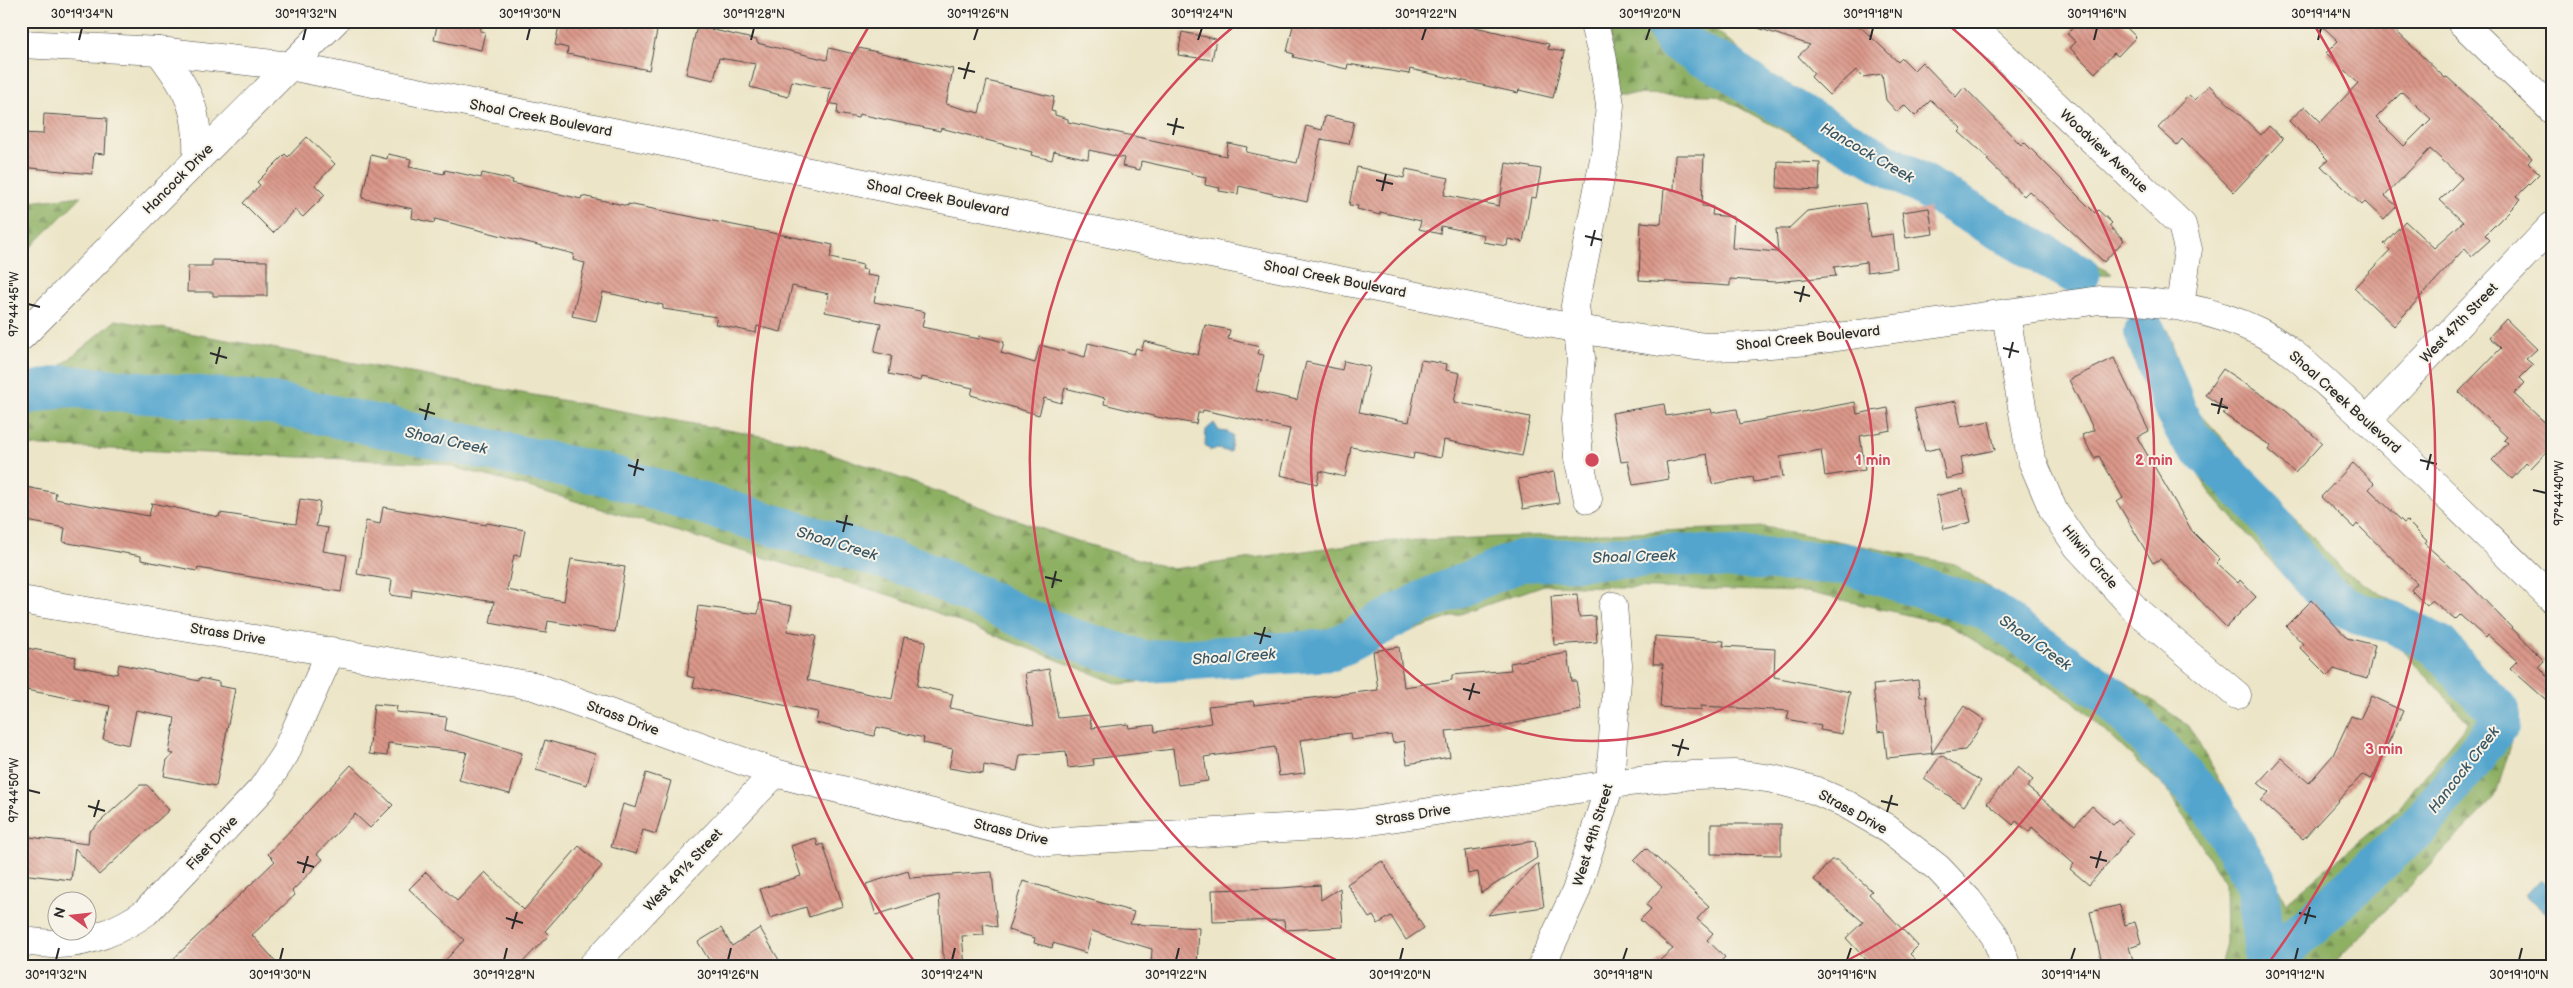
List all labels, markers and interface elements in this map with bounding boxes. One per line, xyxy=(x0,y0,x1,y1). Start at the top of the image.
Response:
text: 30°19'34"N xyxy=(51,7,113,22)
text: 30°19'32"N xyxy=(275,7,337,22)
text: 30°19'30"N xyxy=(499,7,561,22)
text: 30°19'28"N xyxy=(723,7,785,22)
text: 30°19'26"N xyxy=(947,7,1009,22)
text: 30°19'24"N xyxy=(1171,7,1233,22)
text: 30°19'22"N xyxy=(1395,7,1457,22)
text: 30°19'20"N xyxy=(1619,7,1681,22)
text: 30°19'18"N xyxy=(1843,7,1903,22)
text: 30°19'16"N xyxy=(2067,7,2127,22)
text: 30°19'14"N xyxy=(2291,7,2351,22)
street label: Shoal Creek Boulevard xyxy=(468,96,614,140)
street label: Woodview Avenue xyxy=(2056,106,2152,196)
water label: Hancock Creek xyxy=(1817,119,1918,188)
street label: Hancock Drive xyxy=(139,140,217,218)
street label: Shoal Creek Boulevard xyxy=(865,176,1011,220)
street label: Shoal Creek Boulevard xyxy=(1262,257,1408,301)
text: 97°44'45"W xyxy=(7,271,22,337)
street label: West 47th Street xyxy=(2417,279,2502,367)
street label: Shoal Creek Boulevard xyxy=(1735,322,1881,354)
street label: Shoal Creek Boulevard xyxy=(2286,347,2404,457)
water label: Shoal Creek xyxy=(403,423,489,459)
centre of rings xyxy=(1583,451,1601,469)
text: 1 min xyxy=(1855,451,1891,470)
text: 2 min xyxy=(2135,451,2173,470)
text: 97°44'40"W xyxy=(2552,460,2567,526)
street label: Hilwin Circle xyxy=(2058,522,2122,592)
water label: Shoal Creek xyxy=(794,523,880,565)
water label: Shoal Creek xyxy=(1592,546,1677,568)
water label: Shoal Creek xyxy=(1995,611,2075,675)
street label: Strass Drive xyxy=(189,620,267,648)
water label: Shoal Creek xyxy=(1192,645,1277,669)
street label: Strass Drive xyxy=(584,697,662,739)
water label: Hancock Creek xyxy=(2424,722,2504,817)
text: 3 min xyxy=(2365,740,2403,759)
text: 97°44'50"W xyxy=(7,757,22,823)
street label: West 49th Street xyxy=(1569,781,1617,888)
street label: Strass Drive xyxy=(1816,786,1890,838)
street label: Strass Drive xyxy=(1374,801,1452,829)
street label: Fiset Drive xyxy=(183,812,241,874)
street label: Strass Drive xyxy=(972,815,1050,849)
street label: West 49½ Street xyxy=(640,824,726,915)
north arrow xyxy=(48,890,98,940)
text: N xyxy=(50,905,69,920)
text: 30°19'32"N xyxy=(25,968,87,983)
text: 30°19'30"N xyxy=(249,968,311,983)
text: 30°19'28"N xyxy=(473,968,535,983)
text: 30°19'26"N xyxy=(697,968,759,983)
text: 30°19'24"N xyxy=(921,968,983,983)
text: 30°19'22"N xyxy=(1145,968,1207,983)
text: 30°19'20"N xyxy=(1369,968,1431,983)
text: 30°19'18"N xyxy=(1593,968,1653,983)
text: 30°19'16"N xyxy=(1817,968,1877,983)
text: 30°19'14"N xyxy=(2041,968,2101,983)
text: 30°19'12"N xyxy=(2265,968,2325,983)
text: 30°19'10"N xyxy=(2489,968,2549,983)

